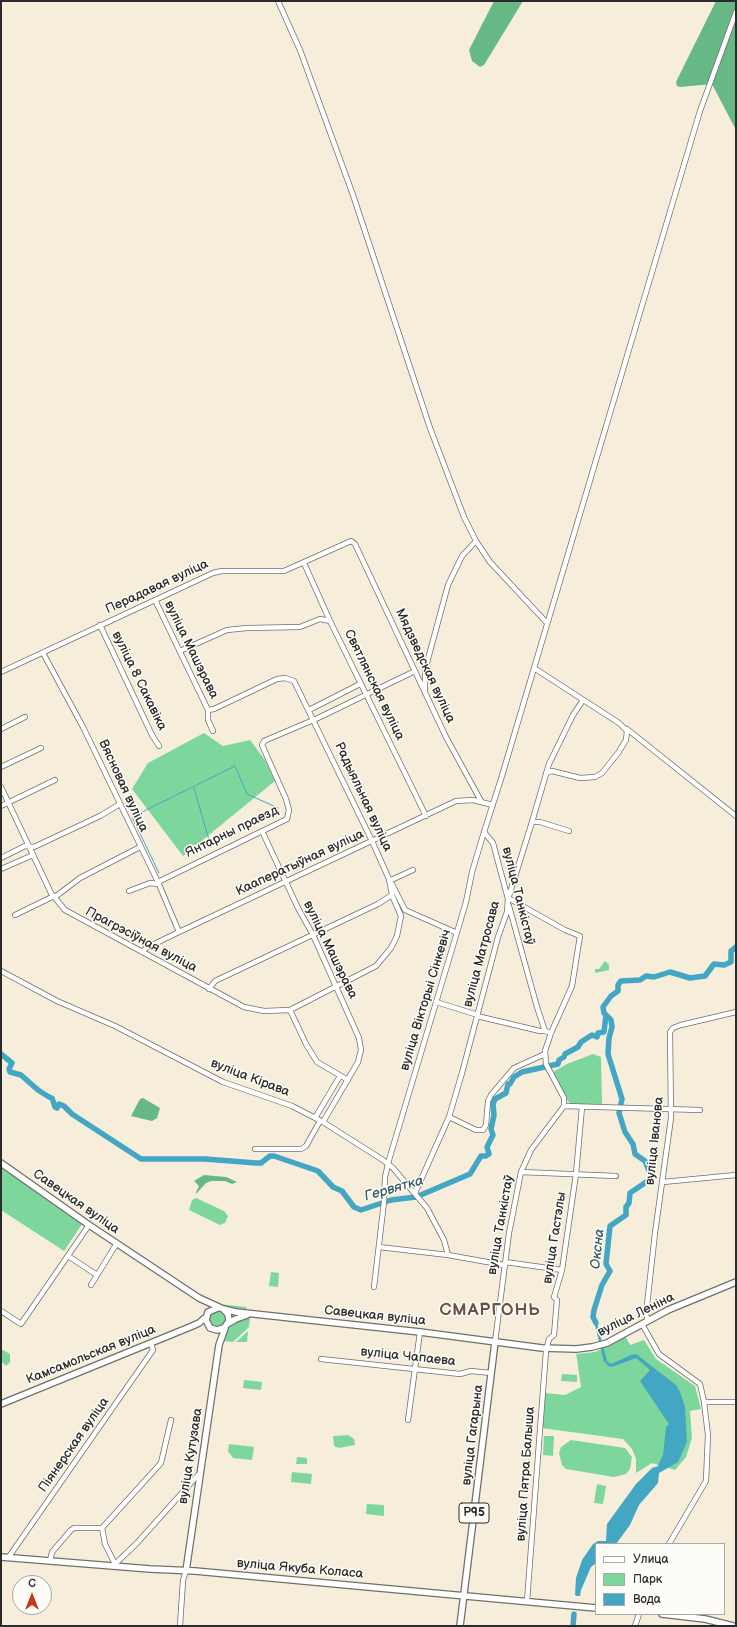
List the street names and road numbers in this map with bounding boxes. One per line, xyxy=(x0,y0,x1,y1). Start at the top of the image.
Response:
street label: Перадавая вуліца xyxy=(103,556,211,618)
street label: вуліца Машэрава xyxy=(161,598,221,702)
street label: Мядзведская вуліца xyxy=(392,606,458,726)
street label: Святлянская вуліца xyxy=(340,627,408,743)
street label: вуліца 8 Сакавіка xyxy=(108,629,170,733)
street label: Вясновая вуліца xyxy=(95,737,151,835)
street label: Радыяльная вуліца xyxy=(331,740,395,854)
street label: Янтарны праезд xyxy=(183,803,281,861)
street label: Кааператыўная вуліца xyxy=(234,826,366,900)
street label: вуліца Танкістаў xyxy=(498,845,538,947)
street label: вуліца Машэрава xyxy=(300,898,360,1002)
street label: вуліца Матросава xyxy=(460,899,504,1009)
street label: Прагрэсіўная вуліца xyxy=(83,904,199,976)
street label: вуліца Вікторыі Сінкевіч xyxy=(397,928,455,1072)
street label: вуліца Кірава xyxy=(208,1056,292,1100)
street label: вуліца Іванова xyxy=(643,1096,667,1186)
street label: Савецкая вуліца xyxy=(30,1166,122,1238)
street label: вуліца Танкістаў xyxy=(485,1174,517,1276)
street label: вуліца Гастэлы xyxy=(540,1191,570,1285)
street label: вуліца Леніна xyxy=(595,1290,677,1340)
street label: Савецкая вуліца xyxy=(323,1303,427,1329)
street label: Камсамольская вуліца xyxy=(24,1322,158,1388)
street label: вуліца Чапаева xyxy=(360,1344,456,1370)
street label: вуліца Гагарына xyxy=(459,1384,487,1486)
street label: Піянерская вуліца xyxy=(35,1395,113,1495)
street label: вуліца Пятра Балыша xyxy=(514,1406,538,1542)
street label: вуліца Кутузава xyxy=(176,1407,206,1505)
road number: Р95 xyxy=(459,1503,489,1523)
street label: вуліца Якуба Коласа xyxy=(236,1556,364,1582)

